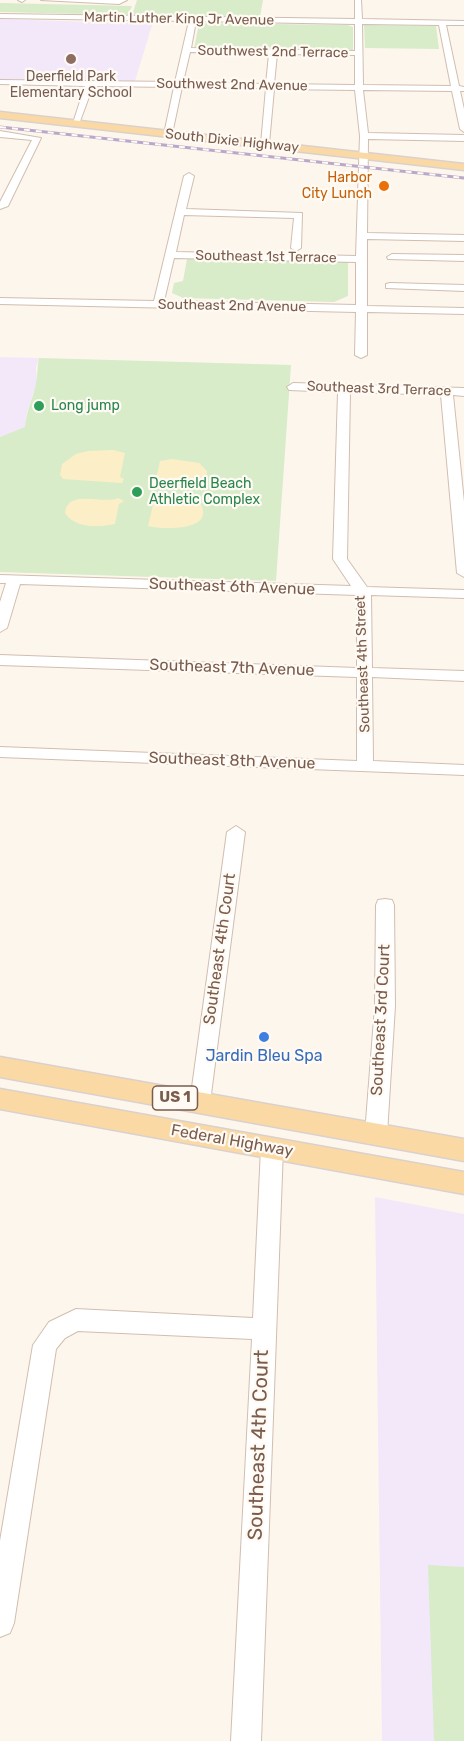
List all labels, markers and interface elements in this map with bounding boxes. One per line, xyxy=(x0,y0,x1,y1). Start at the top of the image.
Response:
street label: Martin Luther King Jr Avenue xyxy=(84,9,274,29)
street label: Southwest 2nd Terrace xyxy=(197,42,349,62)
marker: Deerfield Park Elementary School xyxy=(64,52,78,66)
place label: Deerfield Park Elementary School xyxy=(10,69,132,102)
street label: Southwest 2nd Avenue xyxy=(156,75,308,95)
street label: South Dixie Highway xyxy=(164,126,300,156)
place label: Harbor City Lunch xyxy=(302,170,372,202)
marker: Harbor City Lunch xyxy=(377,179,391,193)
street label: Southeast 1st Terrace xyxy=(195,247,337,267)
street label: Southeast 2nd Avenue xyxy=(158,296,306,316)
street label: Southeast 3rd Terrace xyxy=(306,378,452,400)
place label: Long jump xyxy=(51,398,120,414)
marker: Long jump xyxy=(32,399,46,413)
place label: Deerfield Beach Athletic Complex xyxy=(149,476,260,508)
marker: Deerfield Beach Athletic Complex xyxy=(130,485,144,499)
street label: Southeast 6th Avenue xyxy=(148,575,316,599)
street label: Southeast 4th Street xyxy=(352,595,374,733)
street label: Southeast 7th Avenue xyxy=(149,656,315,680)
street label: Southeast 8th Avenue xyxy=(148,748,316,774)
street label: Southeast 4th Court xyxy=(200,872,240,1026)
street label: Southeast 3rd Court xyxy=(367,944,395,1096)
marker: Jardin Bleu Spa xyxy=(257,1030,271,1044)
place label: Jardin Bleu Spa xyxy=(205,1046,323,1066)
road number: US 1 xyxy=(152,1086,198,1110)
street label: Federal Highway xyxy=(169,1121,295,1161)
street label: Southeast 4th Court xyxy=(244,1349,274,1541)

